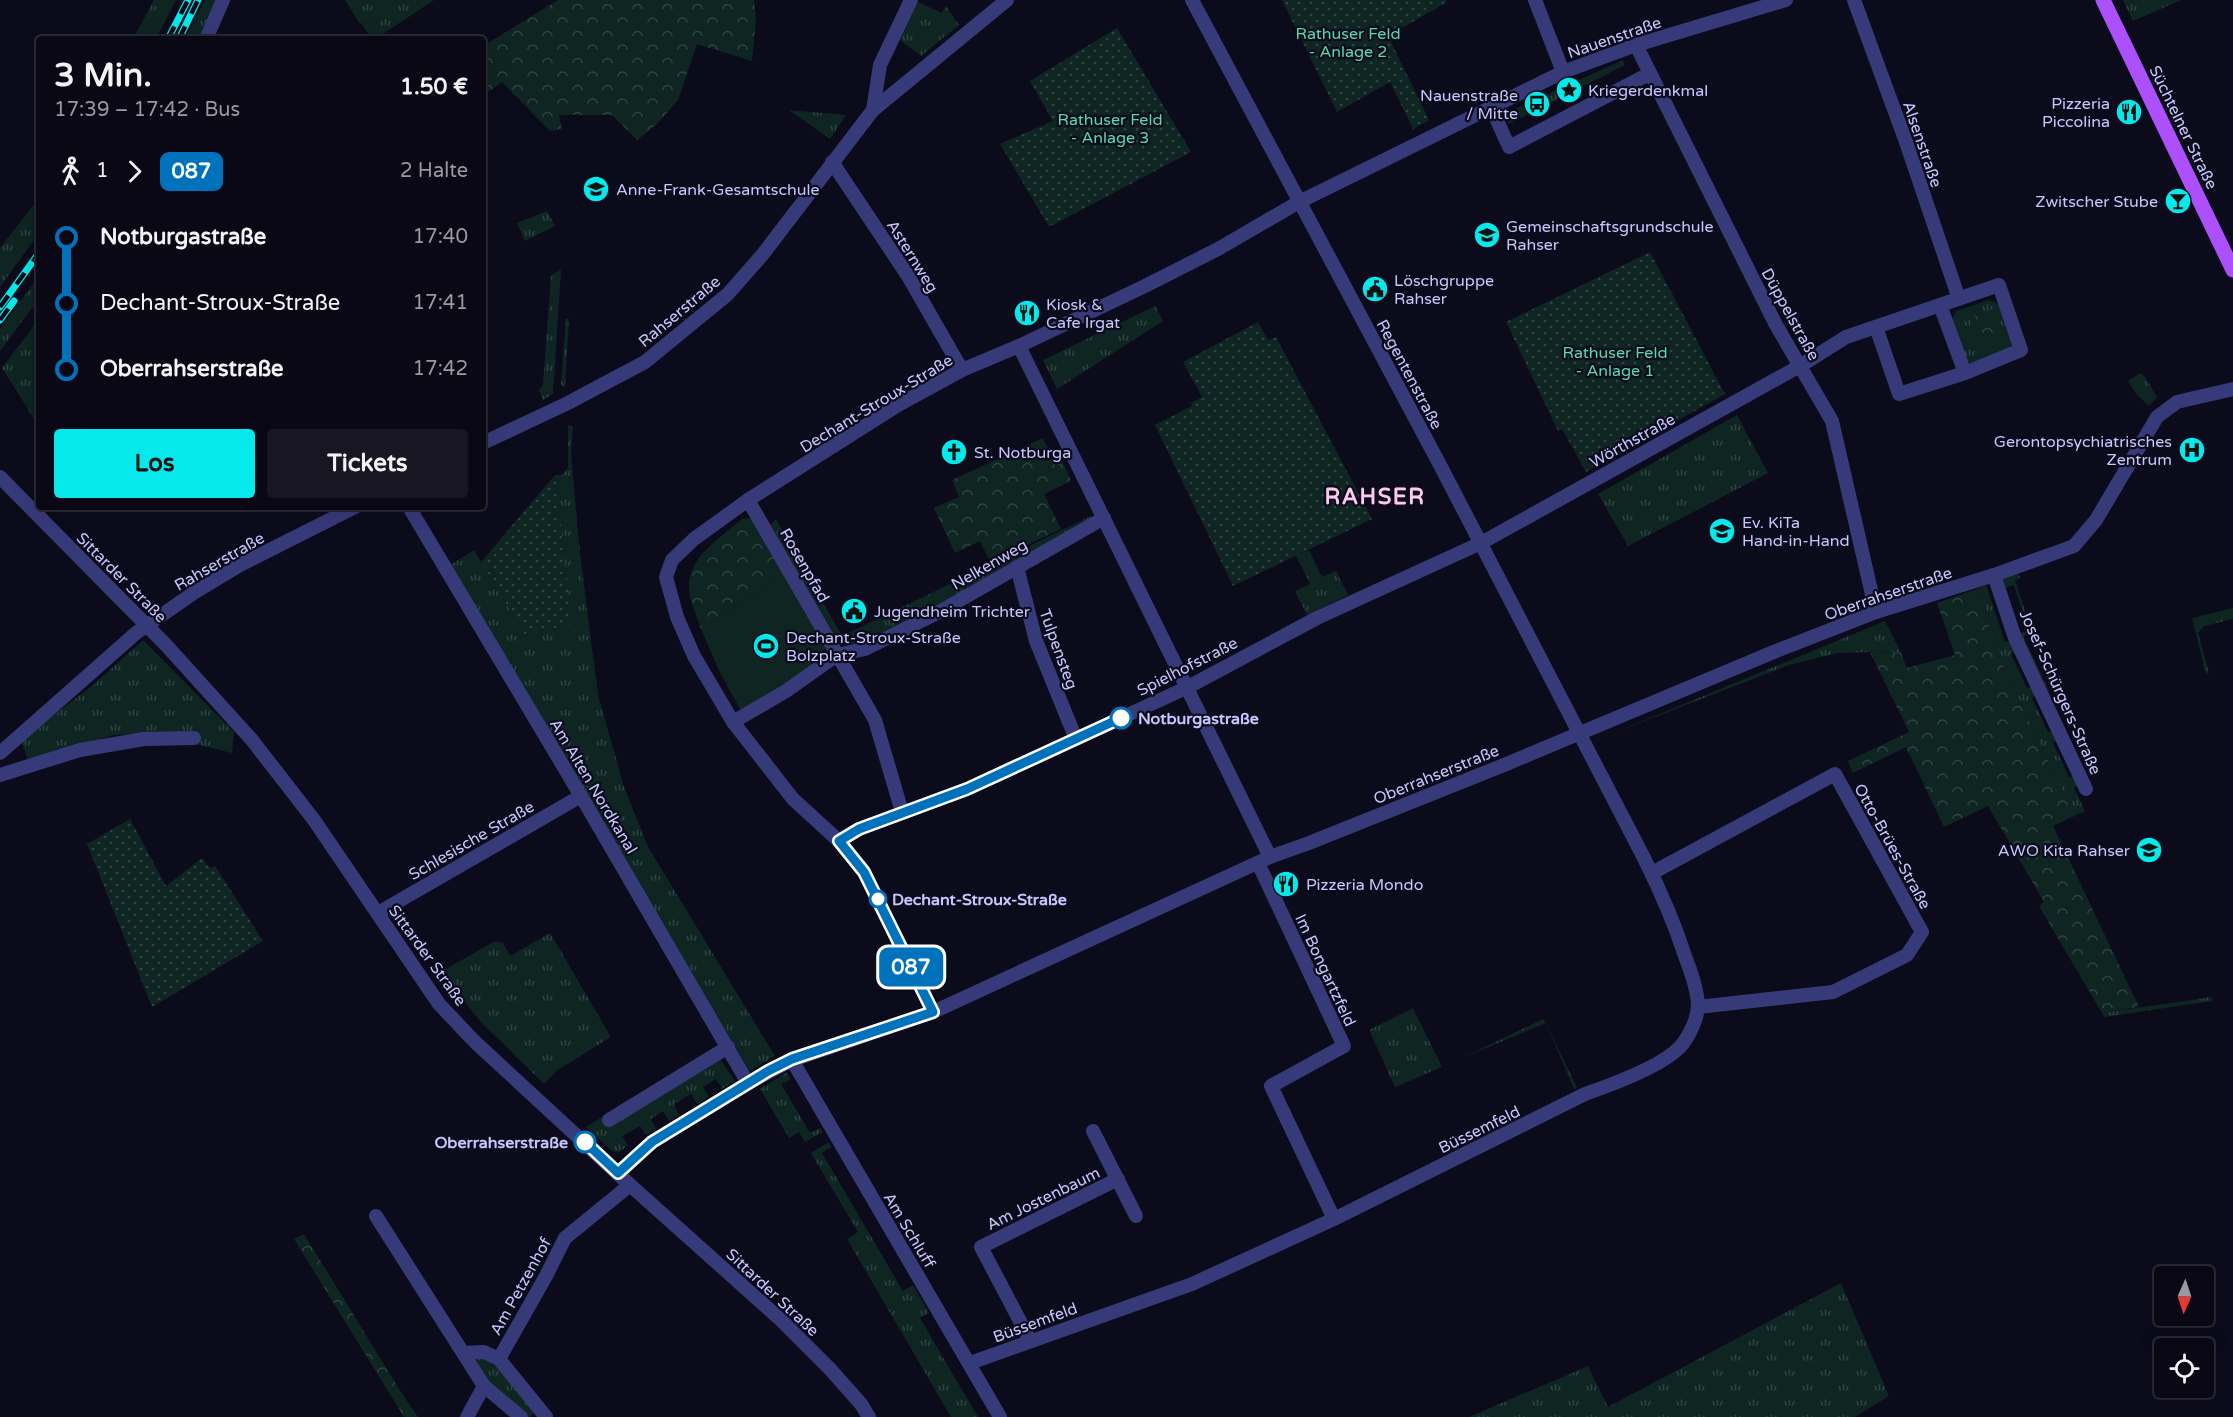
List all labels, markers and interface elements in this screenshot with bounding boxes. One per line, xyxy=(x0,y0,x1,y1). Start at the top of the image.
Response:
street label: Nauenstraße xyxy=(1565,13,1664,63)
park label: Rathuser Feld - Anlage 2 xyxy=(1296,24,1400,62)
text: 3 Min. xyxy=(54,56,152,95)
street label: Süchtelner Straße xyxy=(2144,62,2222,193)
text: 1.50 € xyxy=(400,74,468,100)
place icon: Kriegerdenkmal xyxy=(1554,75,1584,105)
place label: Kriegerdenkmal xyxy=(1588,81,1708,101)
place label: Nauenstraße / Mitte xyxy=(1420,86,1518,124)
bus stop icon: Nauenstraße / Mitte xyxy=(1522,89,1552,119)
place label: Pizzeria Piccolina xyxy=(2042,94,2110,132)
restaurant icon: Pizzeria Piccolina xyxy=(2114,97,2144,127)
text: 17:39 – 17:42 · Bus xyxy=(54,98,240,122)
street label: Alsenstraße xyxy=(1898,99,1946,190)
park label: Rathuser Feld - Anlage 3 xyxy=(1058,110,1162,148)
icon: walk xyxy=(54,155,87,188)
icon: forward xyxy=(118,155,151,188)
text: 1 xyxy=(96,159,109,183)
text: 087 xyxy=(172,159,211,184)
text: 2 Halte xyxy=(400,159,468,183)
school or university icon: Anne-Frank-Gesamtschule xyxy=(581,174,611,204)
place label: Anne-Frank-Gesamtschule xyxy=(616,180,819,200)
bar icon: Zwitscher Stube xyxy=(2163,186,2193,216)
place label: Zwitscher Stube xyxy=(2035,192,2158,212)
street label: Asternweg xyxy=(882,216,942,297)
place label: Gemeinschaftsgrundschule Rahser xyxy=(1506,217,1714,255)
school or university icon: Gemeinschaftsgrundschule Rahser xyxy=(1472,220,1502,250)
text: Notburgastraße xyxy=(100,224,266,250)
text: 17:40 xyxy=(413,225,468,249)
street label: Düppelstraße xyxy=(1757,265,1824,364)
place label: Löschgruppe Rahser xyxy=(1394,271,1494,309)
street label: Rahserstraße xyxy=(635,272,725,352)
public building icon: Löschgruppe Rahser xyxy=(1360,274,1390,304)
text: Dechant-Stroux-Straße xyxy=(100,290,340,316)
text: 17:41 xyxy=(413,291,468,315)
place label: Kiosk & Cafe Irgat xyxy=(1046,295,1120,333)
restaurant icon: Kiosk & Cafe Irgat xyxy=(1012,298,1042,328)
street label: Regentenstraße xyxy=(1372,316,1446,433)
park label: Rathuser Feld - Anlage 1 xyxy=(1563,343,1667,381)
street label: Dechant-Stroux-Straße xyxy=(796,350,957,457)
text: Oberrahserstraße xyxy=(100,356,284,382)
text: 17:42 xyxy=(413,357,468,381)
street label: Wörthstraße xyxy=(1586,409,1679,473)
button: Los xyxy=(54,429,255,498)
button: Tickets xyxy=(267,429,468,498)
place label: Gerontopsychiatrisches Zentrum xyxy=(1994,432,2172,470)
hospital icon: Gerontopsychiatrisches Zentrum xyxy=(2177,435,2207,465)
church icon: St. Notburga xyxy=(939,437,969,467)
place label: St. Notburga xyxy=(974,443,1071,463)
district label: RAHSER xyxy=(1325,484,1425,510)
place label: Ev. KiTa Hand-in-Hand xyxy=(1742,513,1850,551)
school or university icon: Ev. KiTa Hand-in-Hand xyxy=(1707,516,1737,546)
street label: Rosenpfad xyxy=(775,525,833,606)
street label: Sittarder Straße xyxy=(72,528,171,627)
street label: Rahserstraße xyxy=(171,528,268,596)
street label: Nelkenweg xyxy=(948,535,1031,595)
street label: Oberrahserstraße xyxy=(1822,563,1955,625)
public building icon: Jugendheim Trichter xyxy=(839,596,869,626)
place label: Jugendheim Trichter xyxy=(874,602,1031,622)
street label: Tulpensteg xyxy=(1034,606,1082,692)
street label: Josef-Schürgers-Straße xyxy=(2015,607,2105,778)
place label: Dechant-Stroux-Straße Bolzplatz xyxy=(786,628,961,666)
sports icon: Dechant-Stroux-Straße Bolzplatz xyxy=(751,631,781,661)
street label: Spielhofstraße xyxy=(1134,633,1241,701)
marker: Notburgastraße xyxy=(1110,707,1132,729)
place label: Notburgastraße xyxy=(1138,709,1259,729)
street label: Am Alten Nordkanal xyxy=(545,715,641,858)
street label: Oberrahserstraße xyxy=(1371,741,1502,809)
street label: Otto-Brües-Straße xyxy=(1849,780,1935,913)
street label: Schlesische Straße xyxy=(405,797,538,885)
school or university icon: AWO Kita Rahser xyxy=(2134,835,2164,865)
place label: AWO Kita Rahser xyxy=(1998,841,2131,861)
restaurant icon: Pizzeria Mondo xyxy=(1271,869,1301,899)
place label: Pizzeria Mondo xyxy=(1306,875,1423,895)
marker: Dechant-Stroux-Straße xyxy=(869,890,887,908)
place label: Dechant-Stroux-Straße xyxy=(892,890,1067,910)
street label: Sittarder Straße xyxy=(384,901,470,1010)
street label: Im Bongartzfeld xyxy=(1290,911,1360,1030)
line badge: 087 xyxy=(876,948,946,986)
text: 087 xyxy=(891,955,931,980)
street label: Büssemfeld xyxy=(1435,1102,1524,1158)
marker: Oberrahserstraße xyxy=(574,1131,596,1153)
place label: Oberrahserstraße xyxy=(435,1133,568,1153)
street label: Am Jostenbaum xyxy=(983,1163,1103,1235)
street label: Am Schluff xyxy=(879,1189,940,1273)
street label: Am Petzenhof xyxy=(486,1233,556,1339)
street label: Sittarder Straße xyxy=(722,1245,823,1341)
north arrow xyxy=(2154,1266,2214,1326)
map controls xyxy=(2154,1266,2214,1398)
street label: Büssemfeld xyxy=(990,1298,1080,1347)
button: locate xyxy=(2154,1338,2214,1398)

